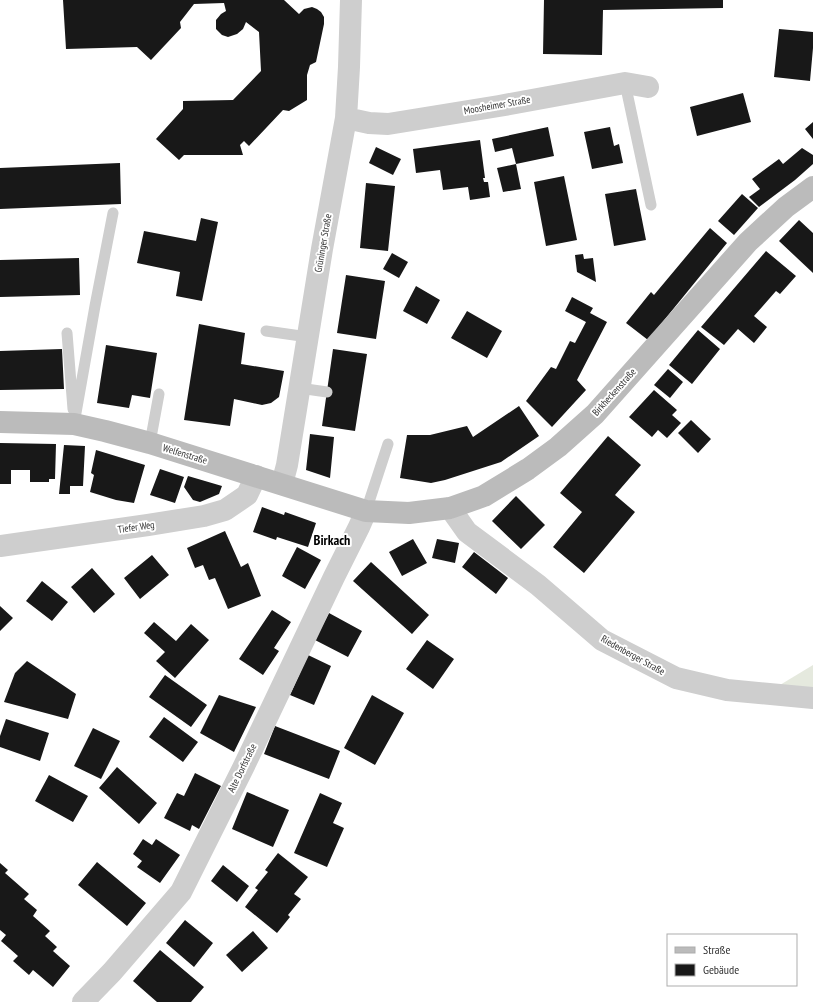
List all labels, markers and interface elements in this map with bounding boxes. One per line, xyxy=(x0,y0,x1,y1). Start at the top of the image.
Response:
street label: Moosheimer Straße xyxy=(463,93,531,117)
street label: Grüninger Straße xyxy=(311,213,335,273)
street label: Birkheckenstraße xyxy=(589,365,639,419)
street label: Welfenstraße xyxy=(161,441,209,467)
street label: Tiefer Weg xyxy=(117,518,155,536)
district label: Birkach xyxy=(314,531,350,549)
street label: Riedenberger Straße xyxy=(599,632,667,678)
street label: Alte Dorfstraße xyxy=(225,741,259,795)
legend xyxy=(667,934,797,986)
text: Straße xyxy=(703,942,730,957)
text: Gebäude xyxy=(703,962,739,977)

